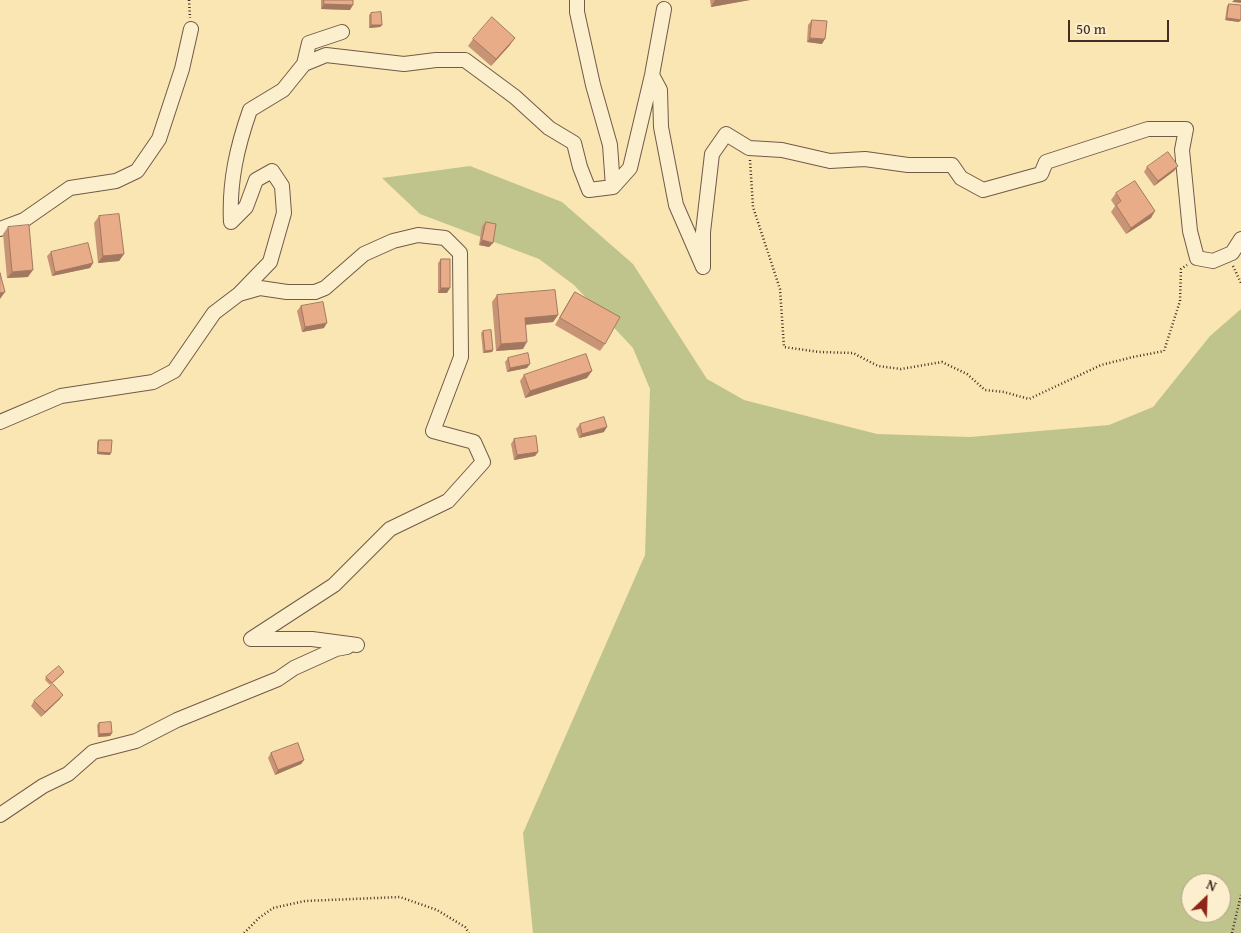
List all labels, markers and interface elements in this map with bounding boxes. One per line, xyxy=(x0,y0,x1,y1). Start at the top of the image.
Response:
scale bar xyxy=(1071,10,1172,42)
text: 50 m xyxy=(1076,18,1106,39)
north arrow xyxy=(1181,873,1231,923)
text: N xyxy=(1203,874,1220,896)

